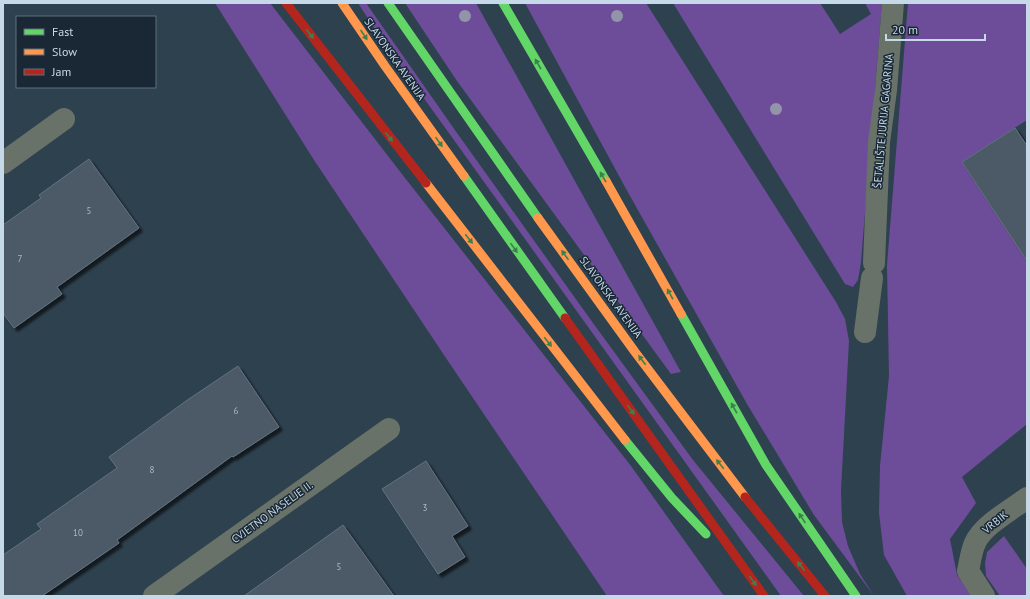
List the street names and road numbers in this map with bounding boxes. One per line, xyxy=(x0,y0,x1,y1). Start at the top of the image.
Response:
street label: SLAVONSKA AVENIJA xyxy=(361,15,429,103)
street label: ŠETALIŠTE JURIJA GAGARINA xyxy=(870,53,896,189)
street label: SLAVONSKA AVENIJA xyxy=(577,253,646,341)
street label: CVJETNO NASELJE II. xyxy=(229,478,315,546)
street label: VRBIK xyxy=(978,507,1011,537)

